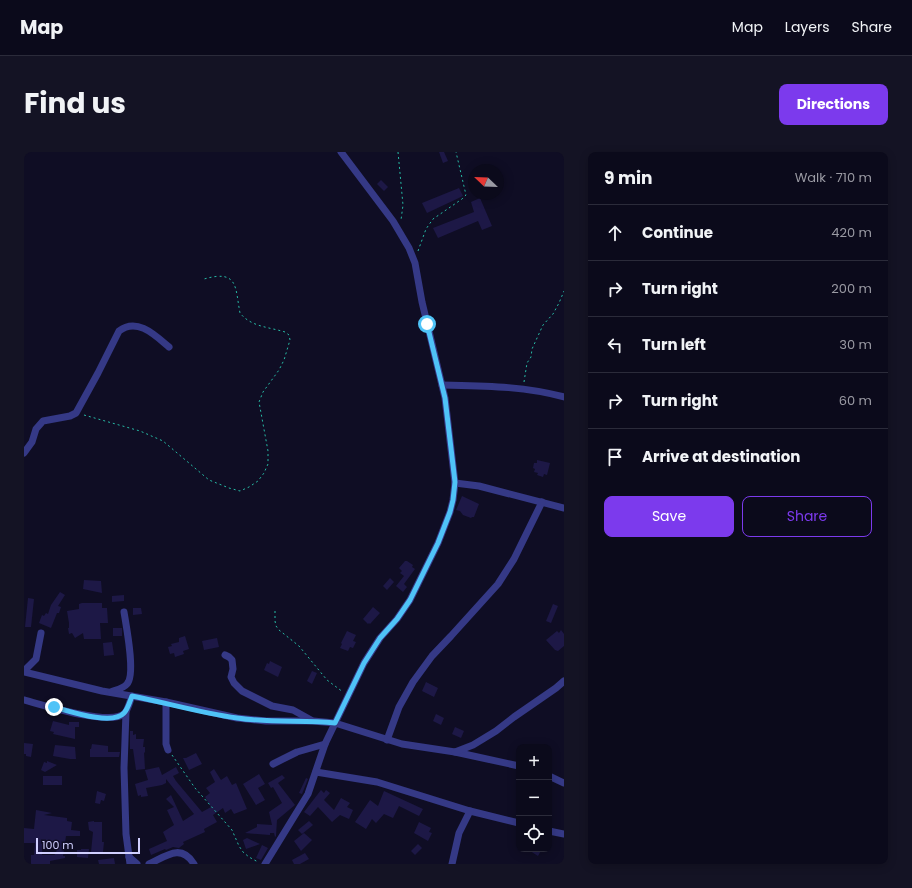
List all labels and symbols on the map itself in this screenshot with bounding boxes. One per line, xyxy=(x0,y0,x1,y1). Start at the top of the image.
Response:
north arrow xyxy=(468,164,504,200)
route start xyxy=(418,315,436,333)
route end xyxy=(45,698,63,716)
scale bar xyxy=(36,836,140,855)

